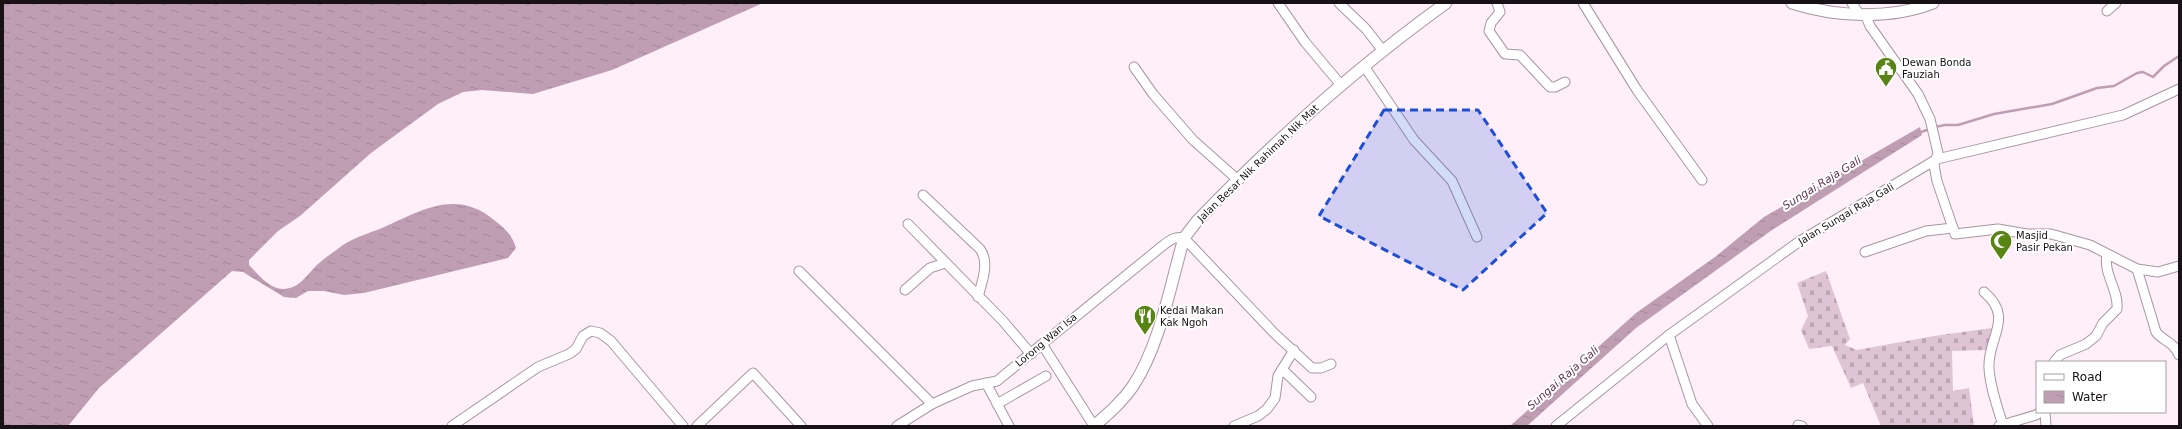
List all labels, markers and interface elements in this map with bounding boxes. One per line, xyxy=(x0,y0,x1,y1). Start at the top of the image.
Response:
public building icon: Dewan Bonda Fauziah xyxy=(1873,55,1899,88)
place label: Dewan Bonda Fauziah xyxy=(1902,57,1971,80)
street label: Jalan Besar Nik Rahimah Nik Mat xyxy=(1195,102,1321,224)
water label: Sungai Raja Gali xyxy=(1780,154,1864,212)
street label: Jalan Sungai Raja Gali xyxy=(1795,181,1896,247)
mosque icon: Masjid Pasir Pekan xyxy=(1988,228,2014,261)
place label: Masjid Pasir Pekan xyxy=(2016,230,2073,253)
restaurant icon: Kedai Makan Kak Ngoh xyxy=(1132,303,1158,336)
place label: Kedai Makan Kak Ngoh xyxy=(1160,305,1223,328)
street label: Lorong Wan Isa xyxy=(1013,311,1079,369)
water label: Sungai Raja Gali xyxy=(1525,343,1601,413)
legend xyxy=(2036,361,2166,413)
text: Road xyxy=(2072,370,2102,384)
text: Water xyxy=(2072,390,2108,404)

